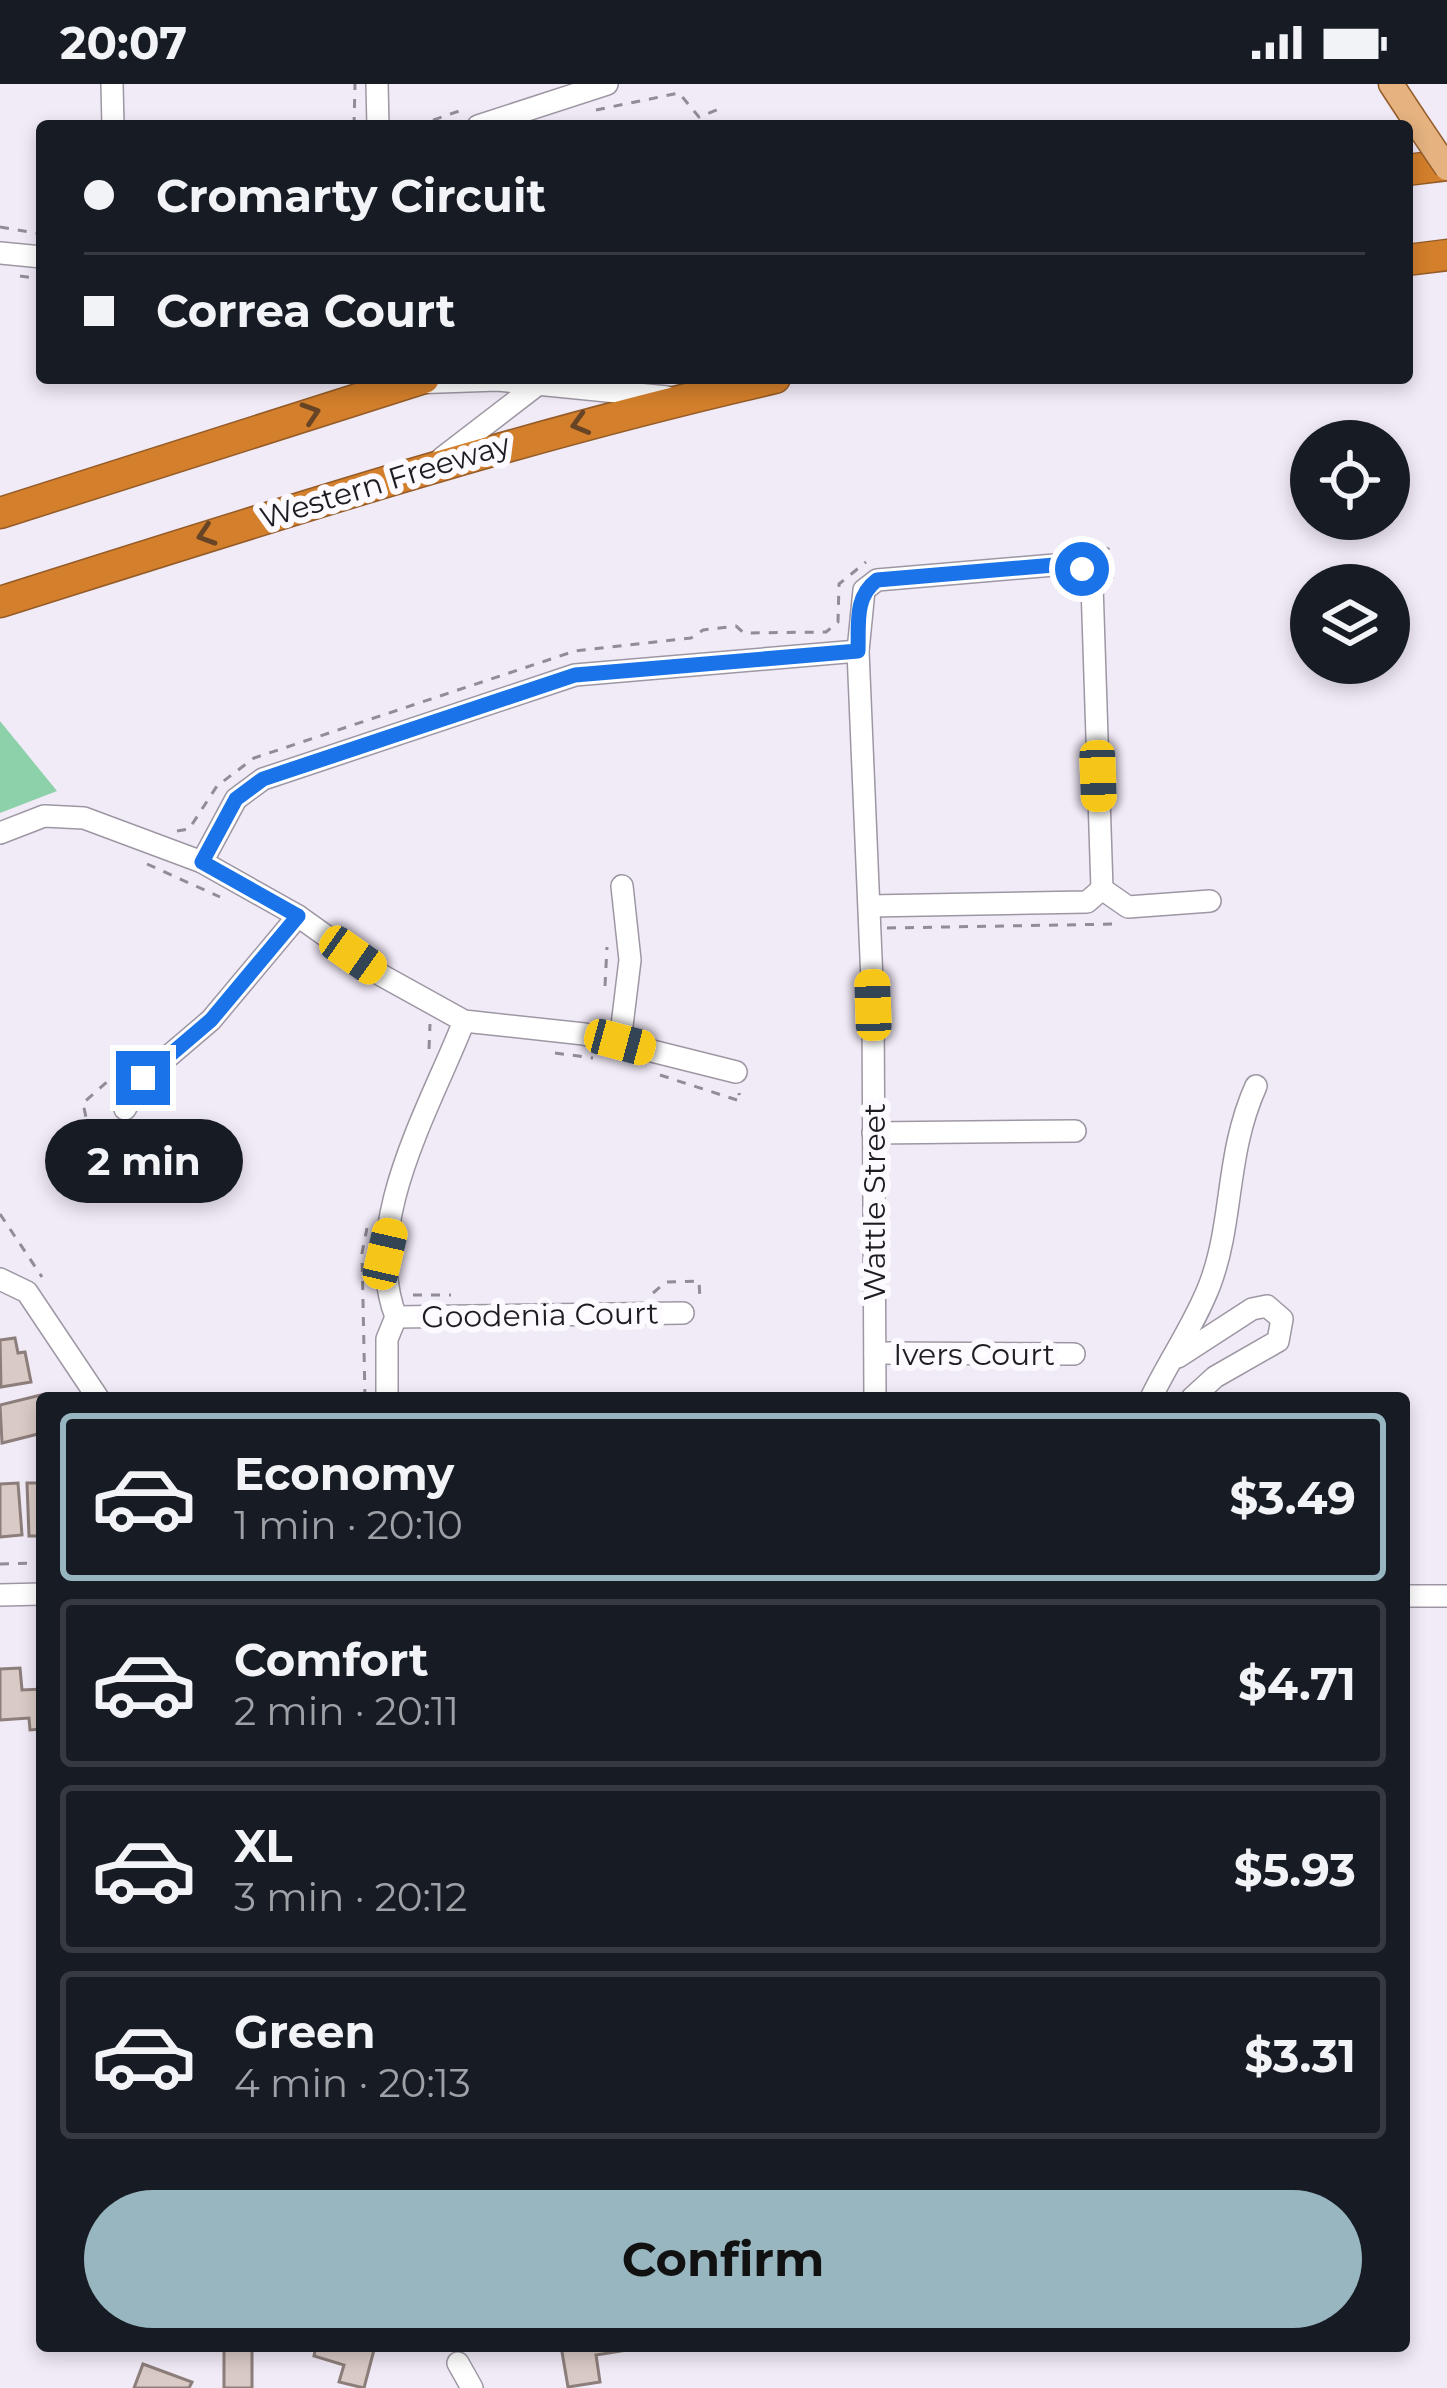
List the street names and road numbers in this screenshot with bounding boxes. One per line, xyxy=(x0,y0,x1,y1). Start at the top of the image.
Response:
street label: Western Freeway xyxy=(255,425,515,537)
street label: Wattle Street xyxy=(856,1103,893,1301)
street label: Goodenia Court xyxy=(421,1294,659,1336)
street label: Ivers Court xyxy=(893,1336,1055,1373)

